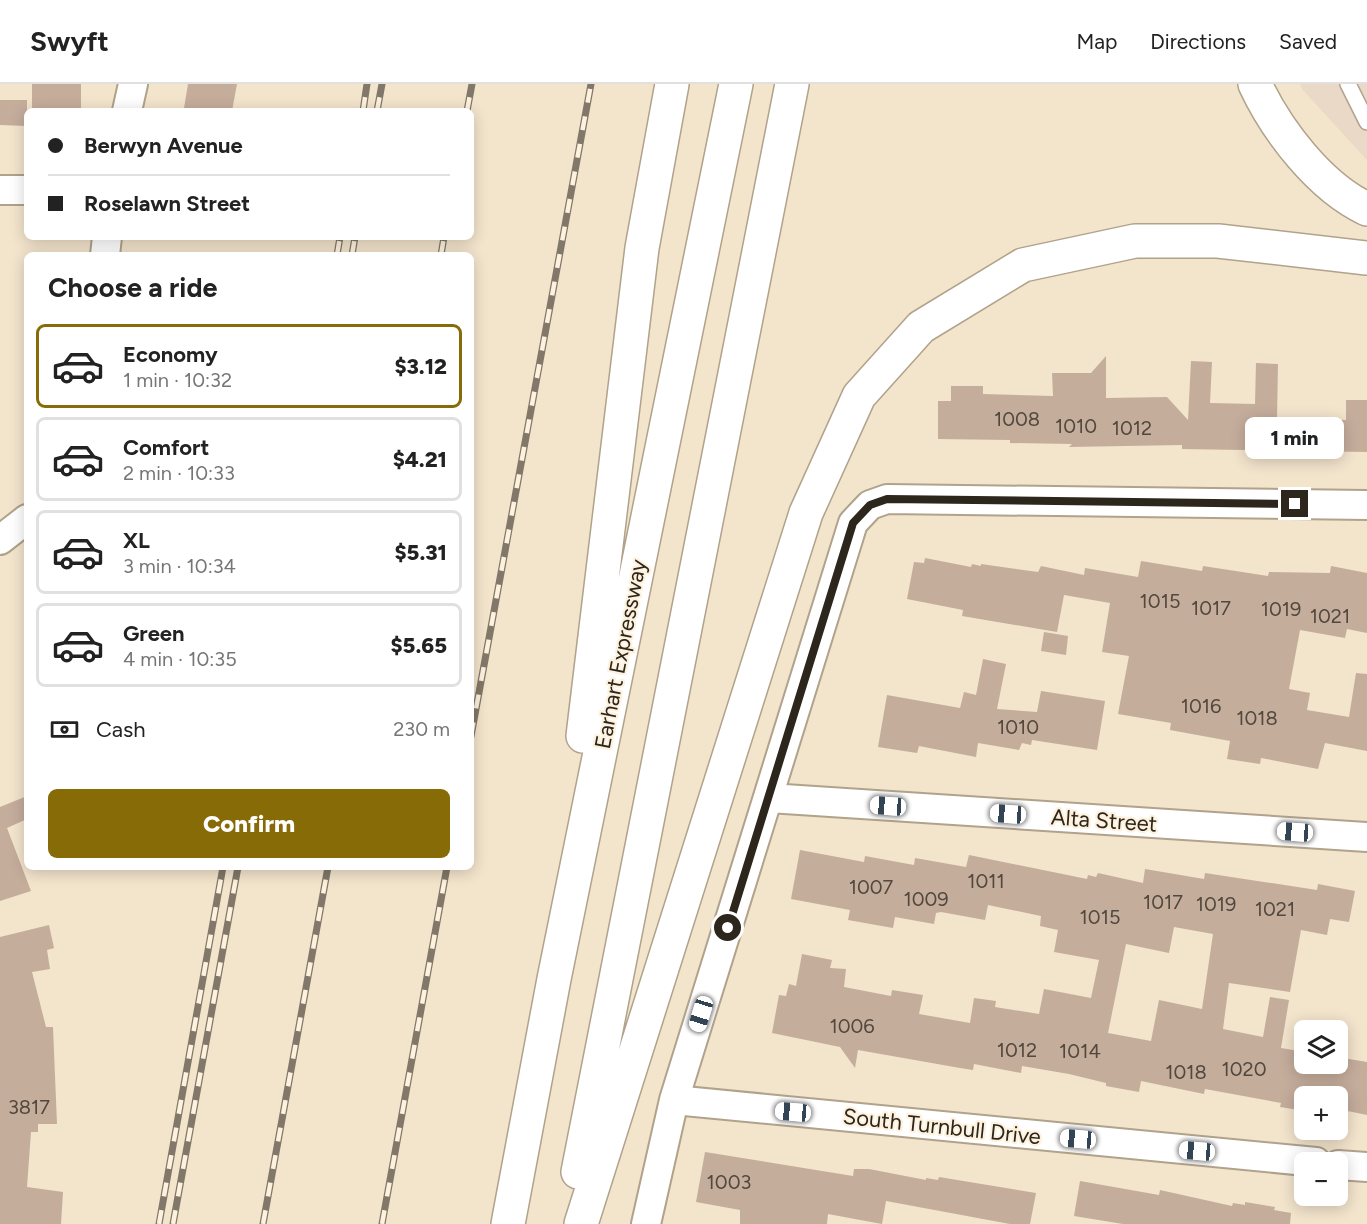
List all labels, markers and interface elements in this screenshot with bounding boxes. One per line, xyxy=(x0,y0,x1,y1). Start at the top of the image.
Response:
text: Swyft xyxy=(30,24,109,58)
text: Map xyxy=(1076,29,1117,54)
text: Directions xyxy=(1150,29,1246,54)
text: Saved xyxy=(1279,29,1337,54)
text: Berwyn Avenue xyxy=(84,132,243,159)
text: Roselawn Street xyxy=(84,190,250,217)
text: Choose a ride xyxy=(48,271,217,304)
icon: car xyxy=(51,339,105,393)
text: Economy xyxy=(123,341,218,368)
text: $3.12 xyxy=(394,353,447,380)
text: 1 min · 10:32 xyxy=(123,368,232,392)
house number: 1008 xyxy=(994,407,1040,431)
house number: 1010 xyxy=(1055,414,1097,438)
house number: 1012 xyxy=(1112,416,1152,440)
callout: 1 min xyxy=(1246,417,1344,459)
text: 1 min xyxy=(1271,426,1318,450)
icon: car xyxy=(51,432,105,486)
text: Comfort xyxy=(123,434,209,461)
text: $4.21 xyxy=(393,446,447,473)
text: 2 min · 10:33 xyxy=(123,461,235,485)
route end xyxy=(1281,490,1308,517)
icon: car xyxy=(51,525,105,579)
text: XL xyxy=(123,527,150,554)
text: $5.31 xyxy=(394,539,447,566)
text: 3 min · 10:34 xyxy=(123,554,236,578)
street label: Earhart Expressway xyxy=(589,557,652,751)
house number: 1015 xyxy=(1140,589,1180,613)
house number: 1017 xyxy=(1191,596,1231,620)
house number: 1019 xyxy=(1261,597,1301,621)
house number: 1021 xyxy=(1310,604,1350,628)
icon: car xyxy=(51,618,105,672)
text: Green xyxy=(123,620,185,647)
text: $5.65 xyxy=(390,632,447,659)
text: 4 min · 10:35 xyxy=(123,647,237,671)
house number: 1016 xyxy=(1181,694,1221,718)
house number: 1018 xyxy=(1236,706,1278,730)
icon: cash xyxy=(48,713,81,746)
house number: 1010 xyxy=(997,715,1039,739)
text: Cash xyxy=(96,716,146,743)
text: 230 m xyxy=(393,717,450,741)
button: Confirm xyxy=(48,789,450,858)
car xyxy=(869,796,907,816)
street label: Alta Street xyxy=(1050,803,1158,838)
car xyxy=(989,804,1027,824)
car xyxy=(1276,822,1314,842)
house number: 1011 xyxy=(967,869,1005,893)
house number: 1007 xyxy=(849,875,894,899)
house number: 1009 xyxy=(903,887,949,911)
house number: 1017 xyxy=(1143,890,1183,914)
house number: 1019 xyxy=(1196,892,1236,916)
house number: 1021 xyxy=(1255,897,1295,921)
house number: 1015 xyxy=(1080,905,1120,929)
route start xyxy=(714,914,741,941)
car xyxy=(687,994,715,1034)
house number: 1006 xyxy=(829,1014,875,1038)
map controls xyxy=(1294,1020,1348,1206)
button: layers xyxy=(1294,1020,1348,1074)
house number: 1012 xyxy=(997,1038,1037,1062)
house number: 1014 xyxy=(1059,1039,1101,1063)
house number: 1020 xyxy=(1221,1057,1267,1081)
house number: 1018 xyxy=(1165,1060,1207,1084)
button: + xyxy=(1294,1086,1348,1140)
house number: 3817 xyxy=(8,1095,50,1119)
car xyxy=(774,1101,812,1123)
street label: South Turnbull Drive xyxy=(842,1103,1042,1150)
car xyxy=(1059,1128,1097,1150)
car xyxy=(1178,1140,1216,1162)
button: − xyxy=(1294,1152,1348,1206)
house number: 1003 xyxy=(707,1170,751,1194)

